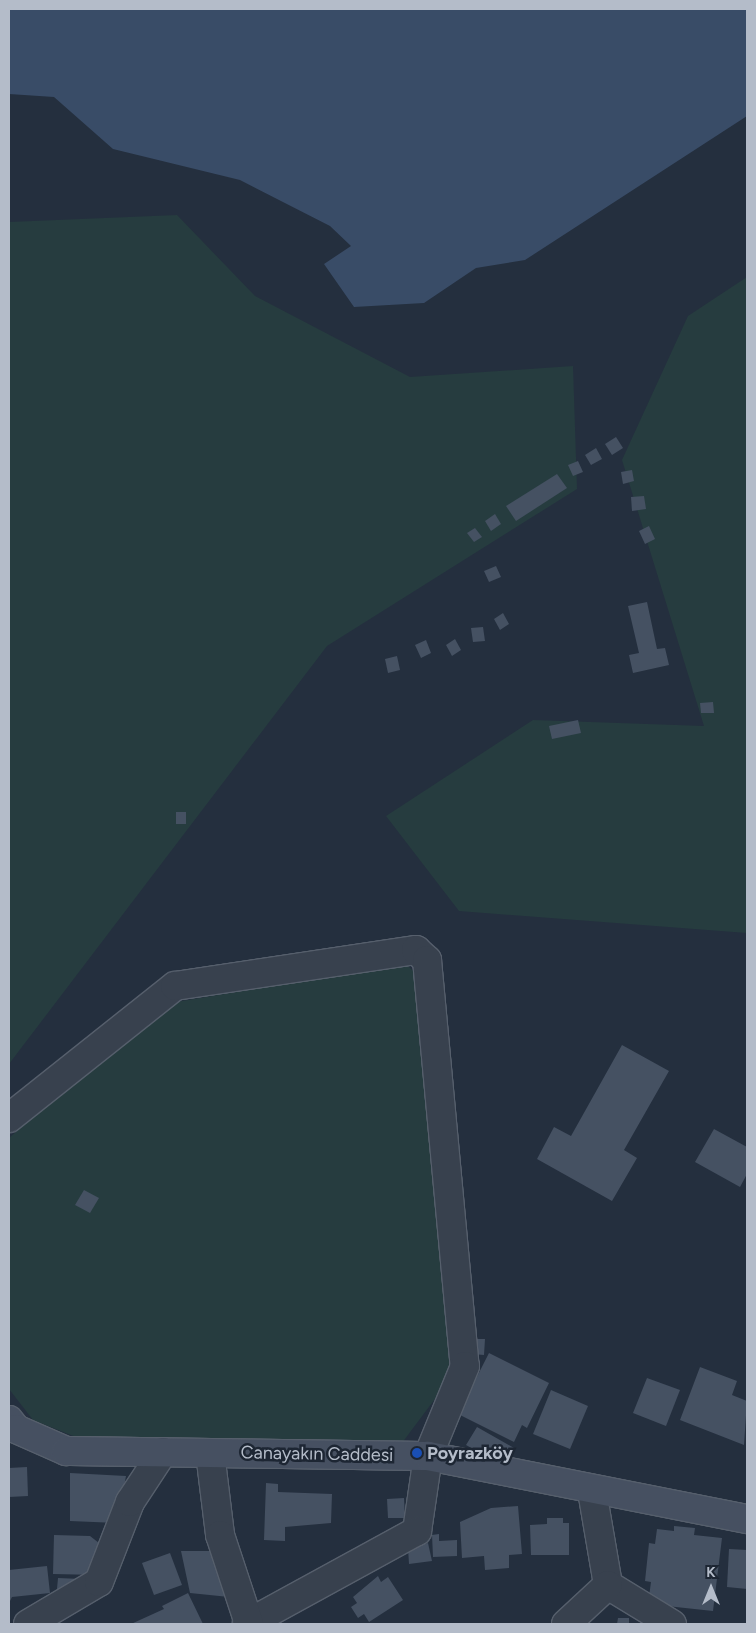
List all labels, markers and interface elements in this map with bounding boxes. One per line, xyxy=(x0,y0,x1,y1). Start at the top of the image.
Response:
street label: Canayakın Caddesi xyxy=(240,1442,394,1466)
place label: Poyrazköy xyxy=(427,1442,513,1464)
marker: Poyrazköy xyxy=(411,1447,423,1459)
north arrow xyxy=(686,1563,736,1613)
text: K xyxy=(706,1564,716,1581)

